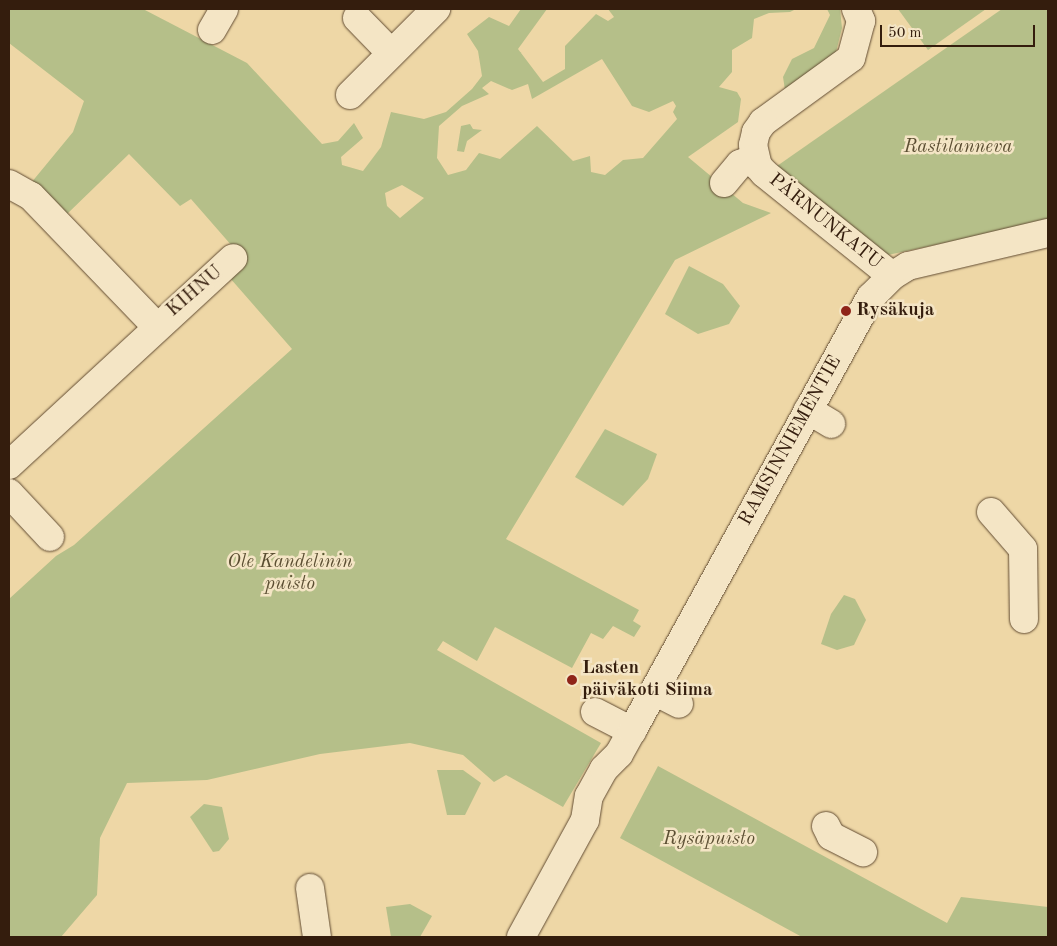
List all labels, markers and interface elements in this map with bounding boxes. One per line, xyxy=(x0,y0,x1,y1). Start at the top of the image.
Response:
scale bar xyxy=(882,15,1037,47)
text: 50 m xyxy=(888,26,922,41)
park label: Rastilanneva xyxy=(904,137,1012,159)
street label: PÄRNUNKATU xyxy=(764,169,886,275)
street label: KIHNU xyxy=(163,262,227,322)
place label: Rysäkuja xyxy=(856,300,934,322)
marker: Rysäkuja xyxy=(840,305,852,317)
street label: RAMSINNIEMENTIE xyxy=(735,352,847,530)
park label: Ole Kandelinin puisto xyxy=(227,552,353,596)
place label: Lasten päiväkoti Siima xyxy=(582,658,713,702)
marker: Lasten päiväkoti Siima xyxy=(566,674,578,686)
park label: Rysäpuisto xyxy=(663,829,755,851)

